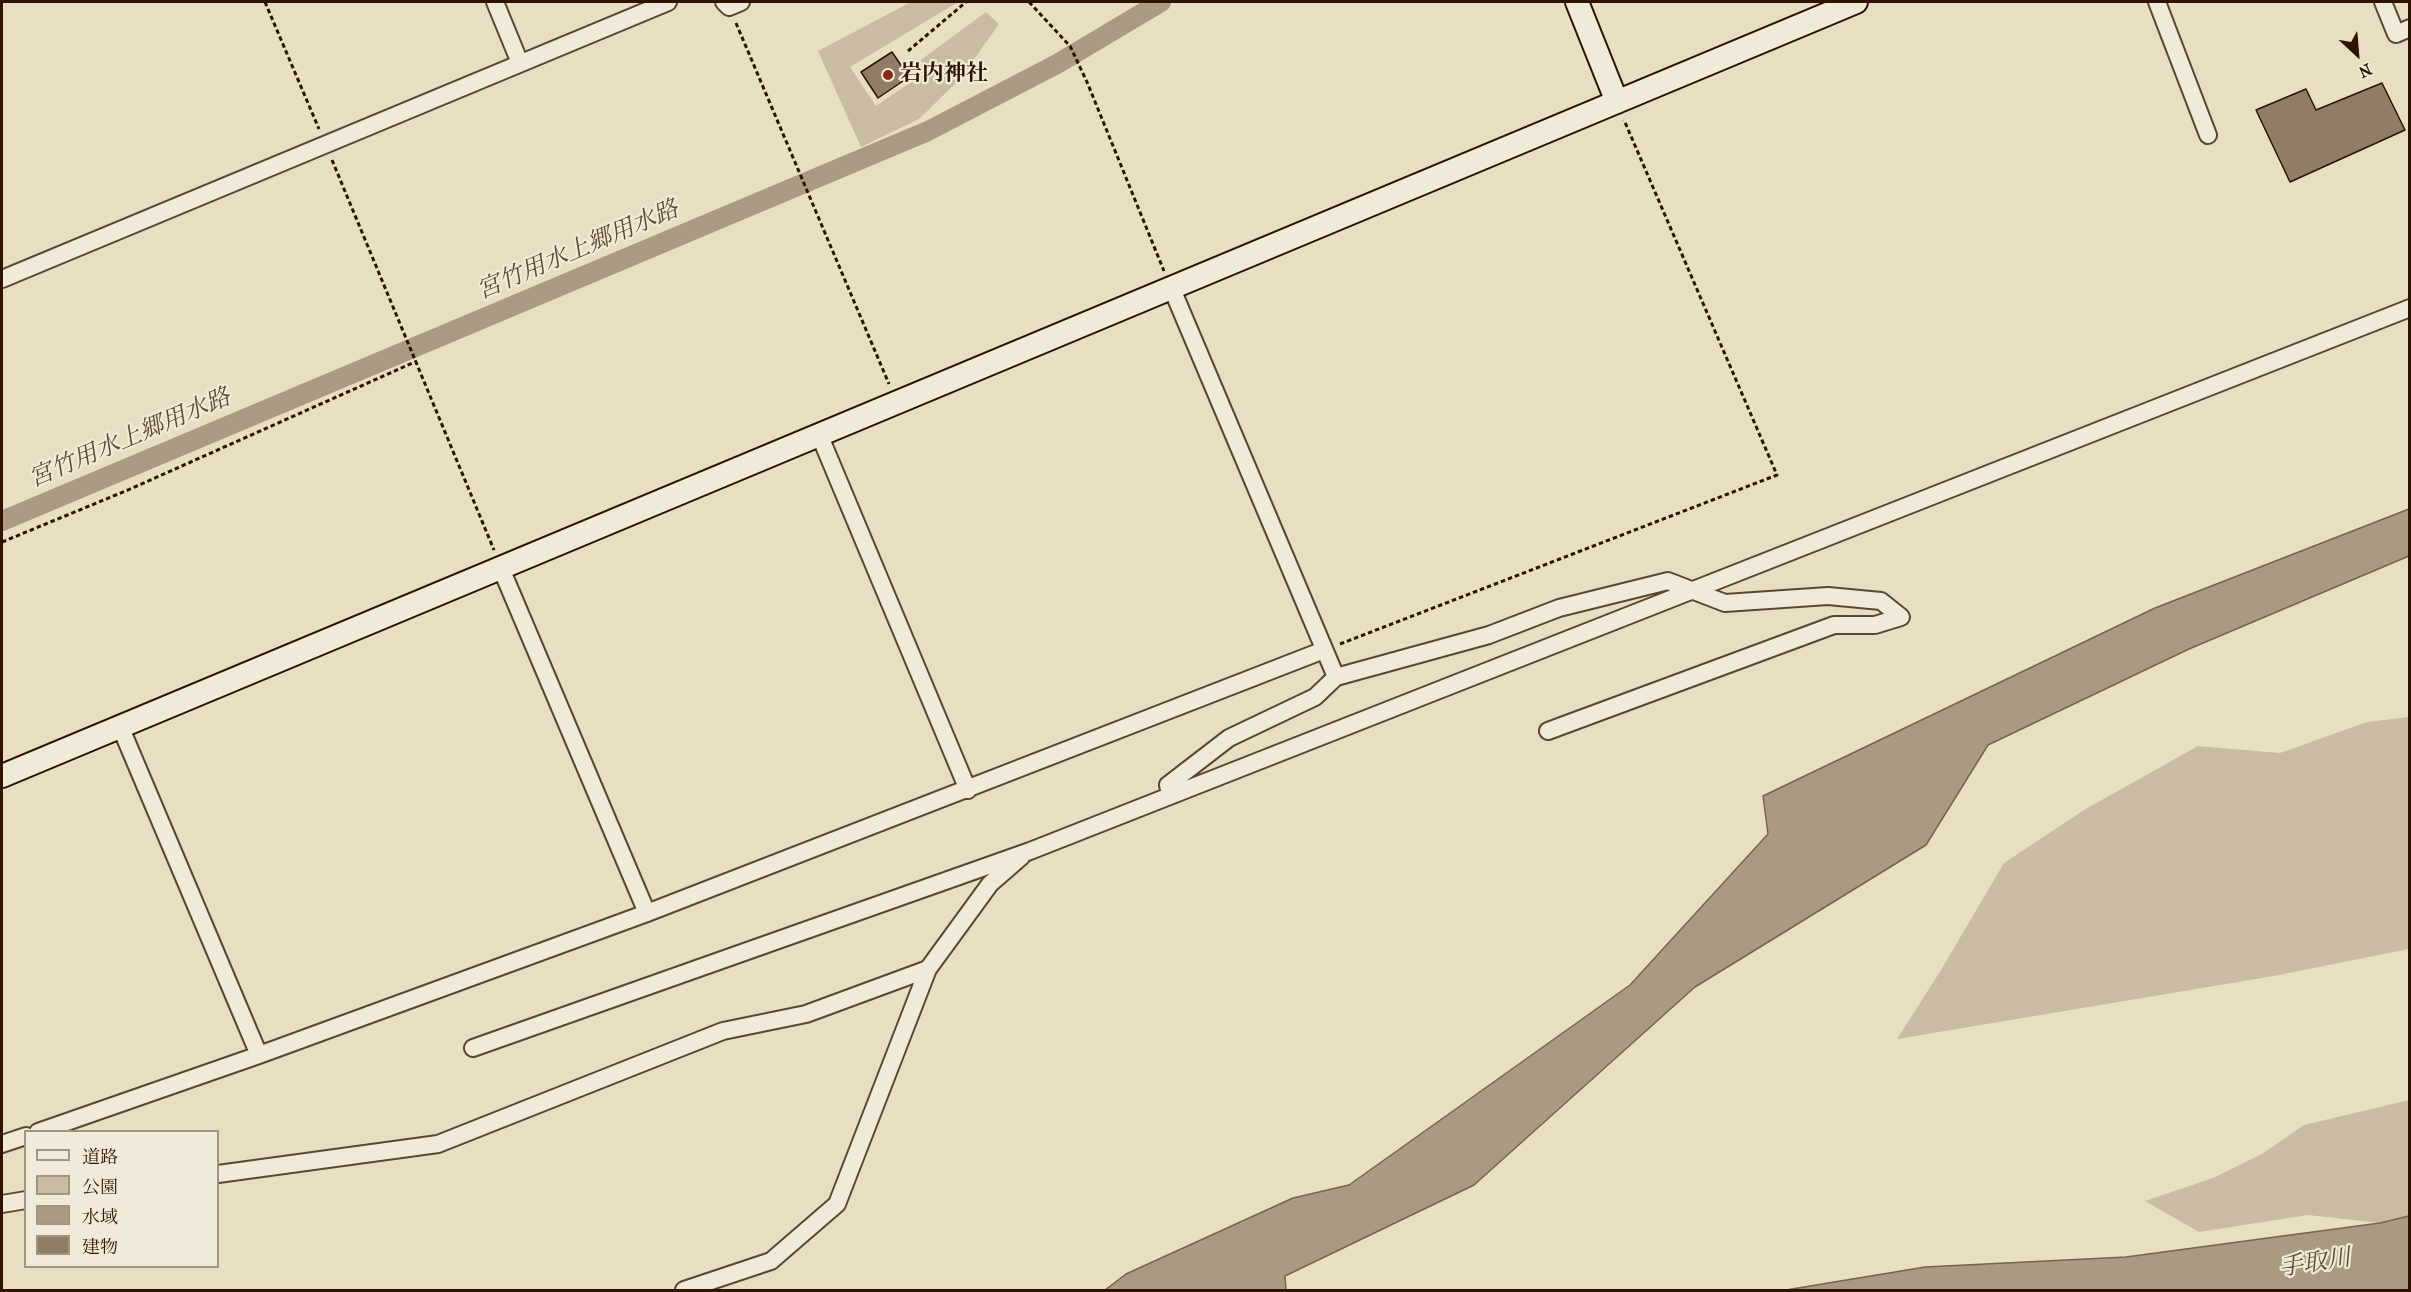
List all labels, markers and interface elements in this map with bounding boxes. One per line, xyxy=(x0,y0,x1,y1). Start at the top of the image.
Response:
north arrow xyxy=(2327,24,2387,84)
text: N xyxy=(2355,59,2375,82)
place label: 岩内神社 xyxy=(900,62,988,88)
marker: 岩内神社 xyxy=(881,68,895,82)
water label: 宮竹用水上郷用水路 xyxy=(473,196,683,306)
water label: 宮竹用水上郷用水路 xyxy=(25,384,235,494)
legend xyxy=(24,1130,219,1268)
text: 道路 xyxy=(82,1147,118,1168)
text: 公園 xyxy=(82,1177,118,1198)
text: 水域 xyxy=(82,1207,118,1228)
text: 建物 xyxy=(82,1237,118,1258)
water label: 手取川 xyxy=(2277,1244,2353,1284)

